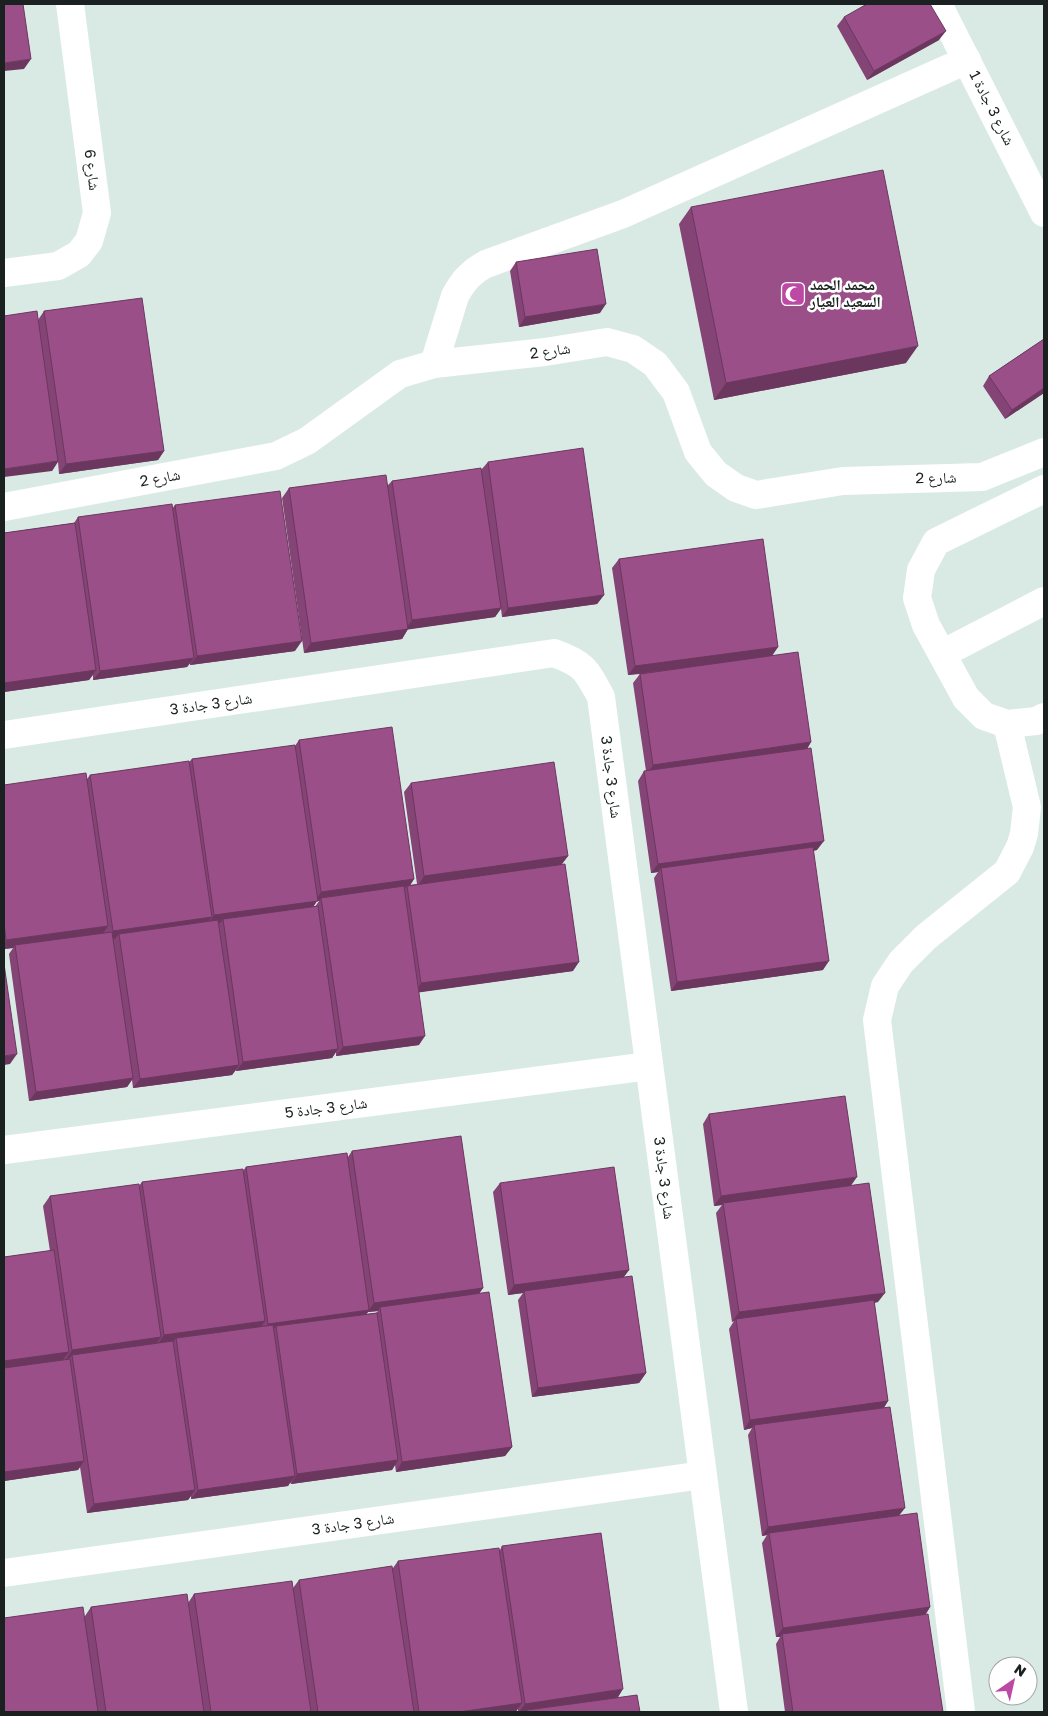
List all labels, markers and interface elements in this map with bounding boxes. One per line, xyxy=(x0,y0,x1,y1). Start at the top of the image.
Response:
street label: شارع 3 جادة 1 xyxy=(965,67,1019,149)
street label: شارع 6 xyxy=(80,148,104,192)
place label: محمد الحمد السعيد العيار xyxy=(809,275,881,310)
mosque icon: محمد الحمد السعيد العيار xyxy=(780,281,806,307)
street label: شارع 2 xyxy=(528,338,572,364)
street label: شارع 2 xyxy=(138,465,182,491)
street label: شارع 2 xyxy=(915,468,957,488)
street label: شارع 3 جادة 3 xyxy=(169,688,254,720)
street label: شارع 3 جادة 3 xyxy=(596,735,626,820)
street label: شارع 3 جادة 5 xyxy=(284,1093,368,1123)
street label: شارع 3 جادة 3 xyxy=(649,1136,679,1221)
street label: شارع 3 جادة 3 xyxy=(311,1508,396,1540)
north arrow xyxy=(988,1656,1038,1706)
text: N xyxy=(1011,1660,1030,1680)

